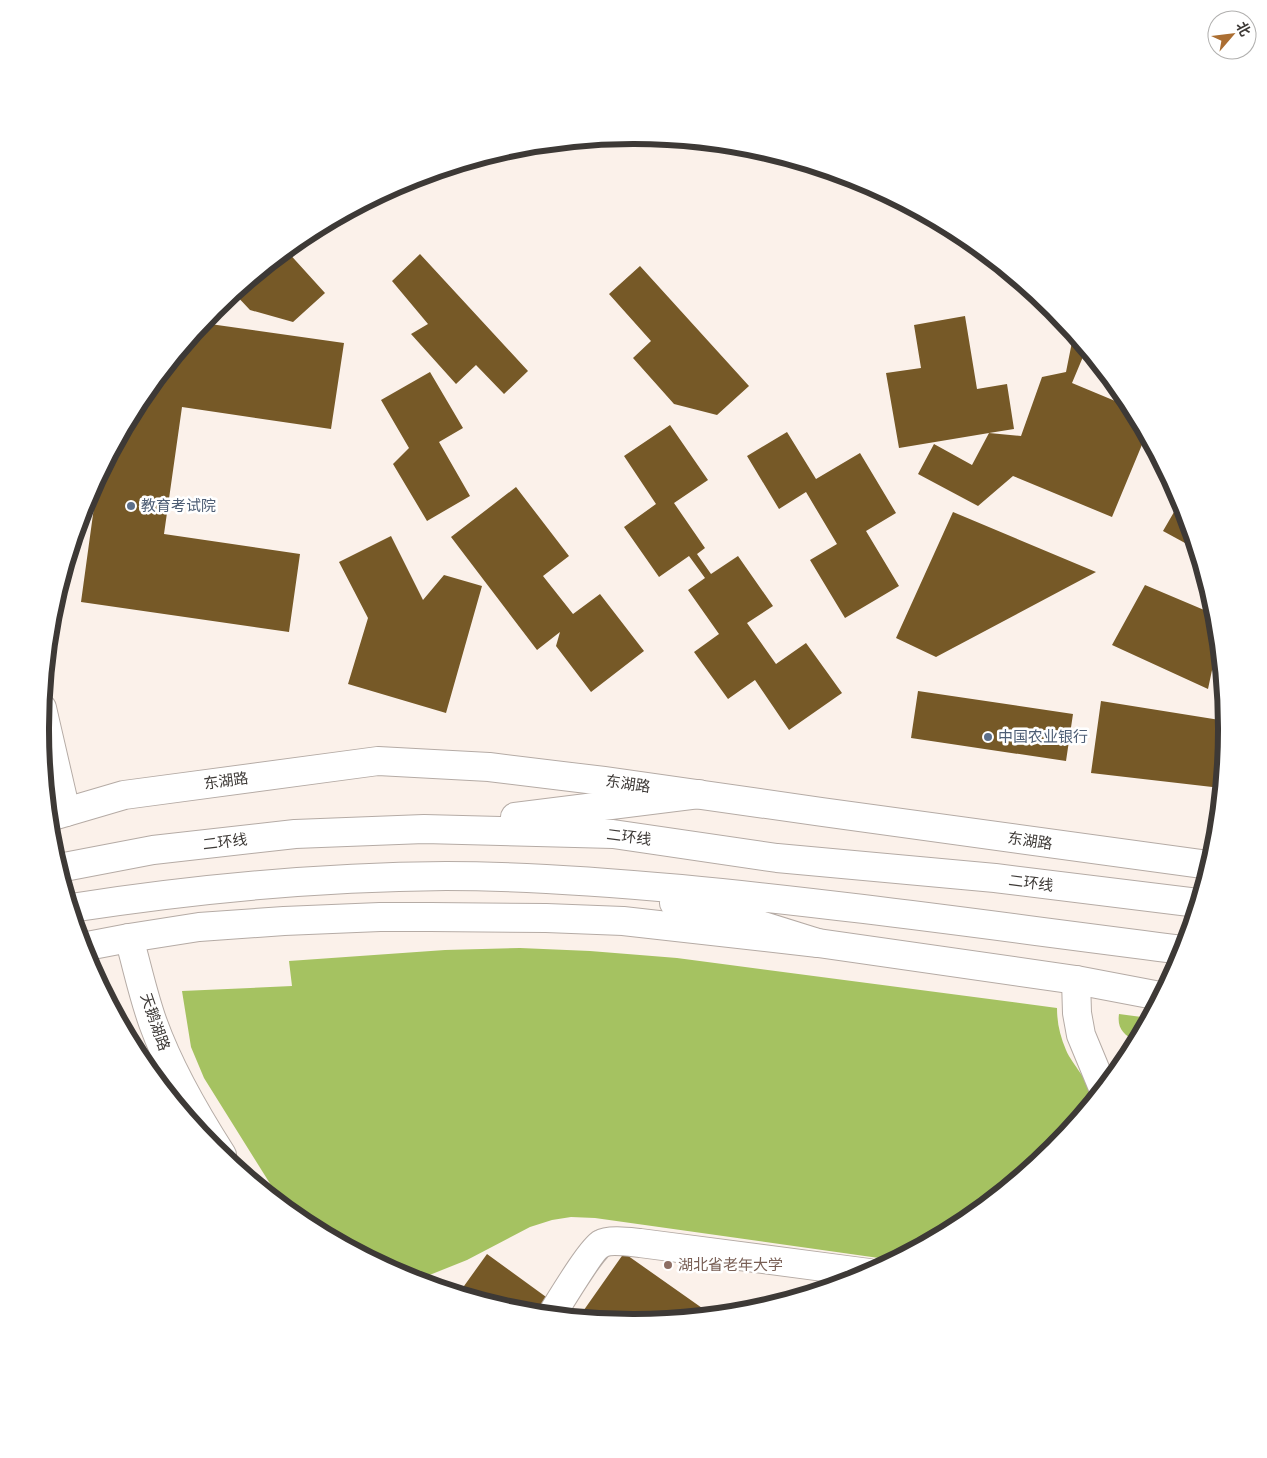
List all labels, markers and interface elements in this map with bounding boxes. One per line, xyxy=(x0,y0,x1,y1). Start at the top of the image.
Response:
north arrow xyxy=(1207,10,1257,60)
text: 北 xyxy=(1231,18,1256,40)
place label: 教育考试院 xyxy=(141,494,216,517)
marker: 教育考试院 xyxy=(125,500,137,512)
place label: 中国农业银行 xyxy=(998,725,1088,748)
marker: 中国农业银行 xyxy=(982,731,994,743)
street label: 东湖路 xyxy=(202,766,250,795)
street label: 东湖路 xyxy=(604,769,652,798)
street label: 二环线 xyxy=(605,822,653,851)
street label: 东湖路 xyxy=(1006,826,1054,855)
street label: 二环线 xyxy=(201,827,249,856)
street label: 二环线 xyxy=(1007,868,1055,897)
street label: 天鹅湖路 xyxy=(135,990,176,1054)
place label: 湖北省老年大学 xyxy=(678,1253,783,1276)
marker: 湖北省老年大学 xyxy=(662,1259,674,1271)

